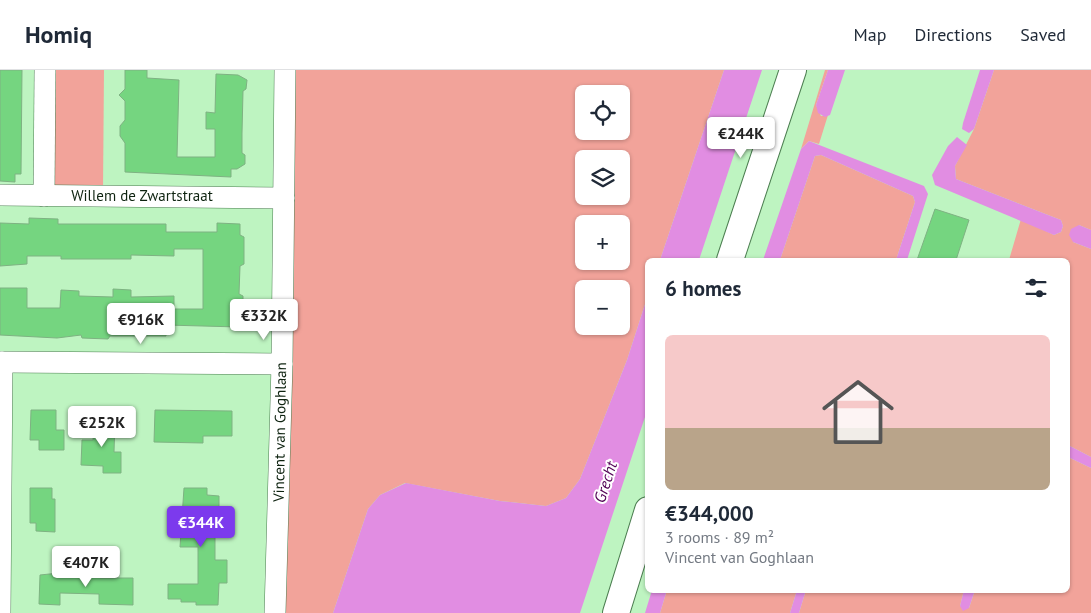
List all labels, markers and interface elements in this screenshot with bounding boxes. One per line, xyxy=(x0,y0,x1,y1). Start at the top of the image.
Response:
text: Homiq xyxy=(25,19,92,50)
text: Map xyxy=(854,23,886,46)
text: Directions xyxy=(914,23,992,46)
text: Saved xyxy=(1020,23,1066,46)
map controls xyxy=(575,85,630,335)
button: locate xyxy=(575,85,630,140)
pin: €244K xyxy=(706,116,776,159)
text: €244K xyxy=(718,123,764,143)
button: layers xyxy=(575,150,630,205)
street label: Willem de Zwartstraat xyxy=(71,186,213,205)
button: + xyxy=(575,215,630,270)
icon: filters xyxy=(1022,274,1050,302)
text: 6 homes xyxy=(665,275,741,302)
button: − xyxy=(575,280,630,335)
pin: €332K xyxy=(229,298,299,341)
pin: €916K xyxy=(106,302,176,345)
text: €332K xyxy=(241,305,287,325)
text: €916K xyxy=(118,309,164,329)
street label: Vincent van Goghlaan xyxy=(269,362,290,503)
icon: home xyxy=(813,367,903,457)
pin: €252K xyxy=(67,406,137,448)
text: €252K xyxy=(79,412,125,432)
water label: Grecht xyxy=(589,458,621,505)
text: €344,000 xyxy=(665,500,754,527)
pin: €344K xyxy=(166,506,236,548)
text: €344K xyxy=(178,512,224,532)
text: 3 rooms · 89 m² xyxy=(665,527,774,547)
pin: €407K xyxy=(51,546,121,588)
text: Vincent van Goghlaan xyxy=(665,547,814,567)
text: €407K xyxy=(63,552,109,572)

